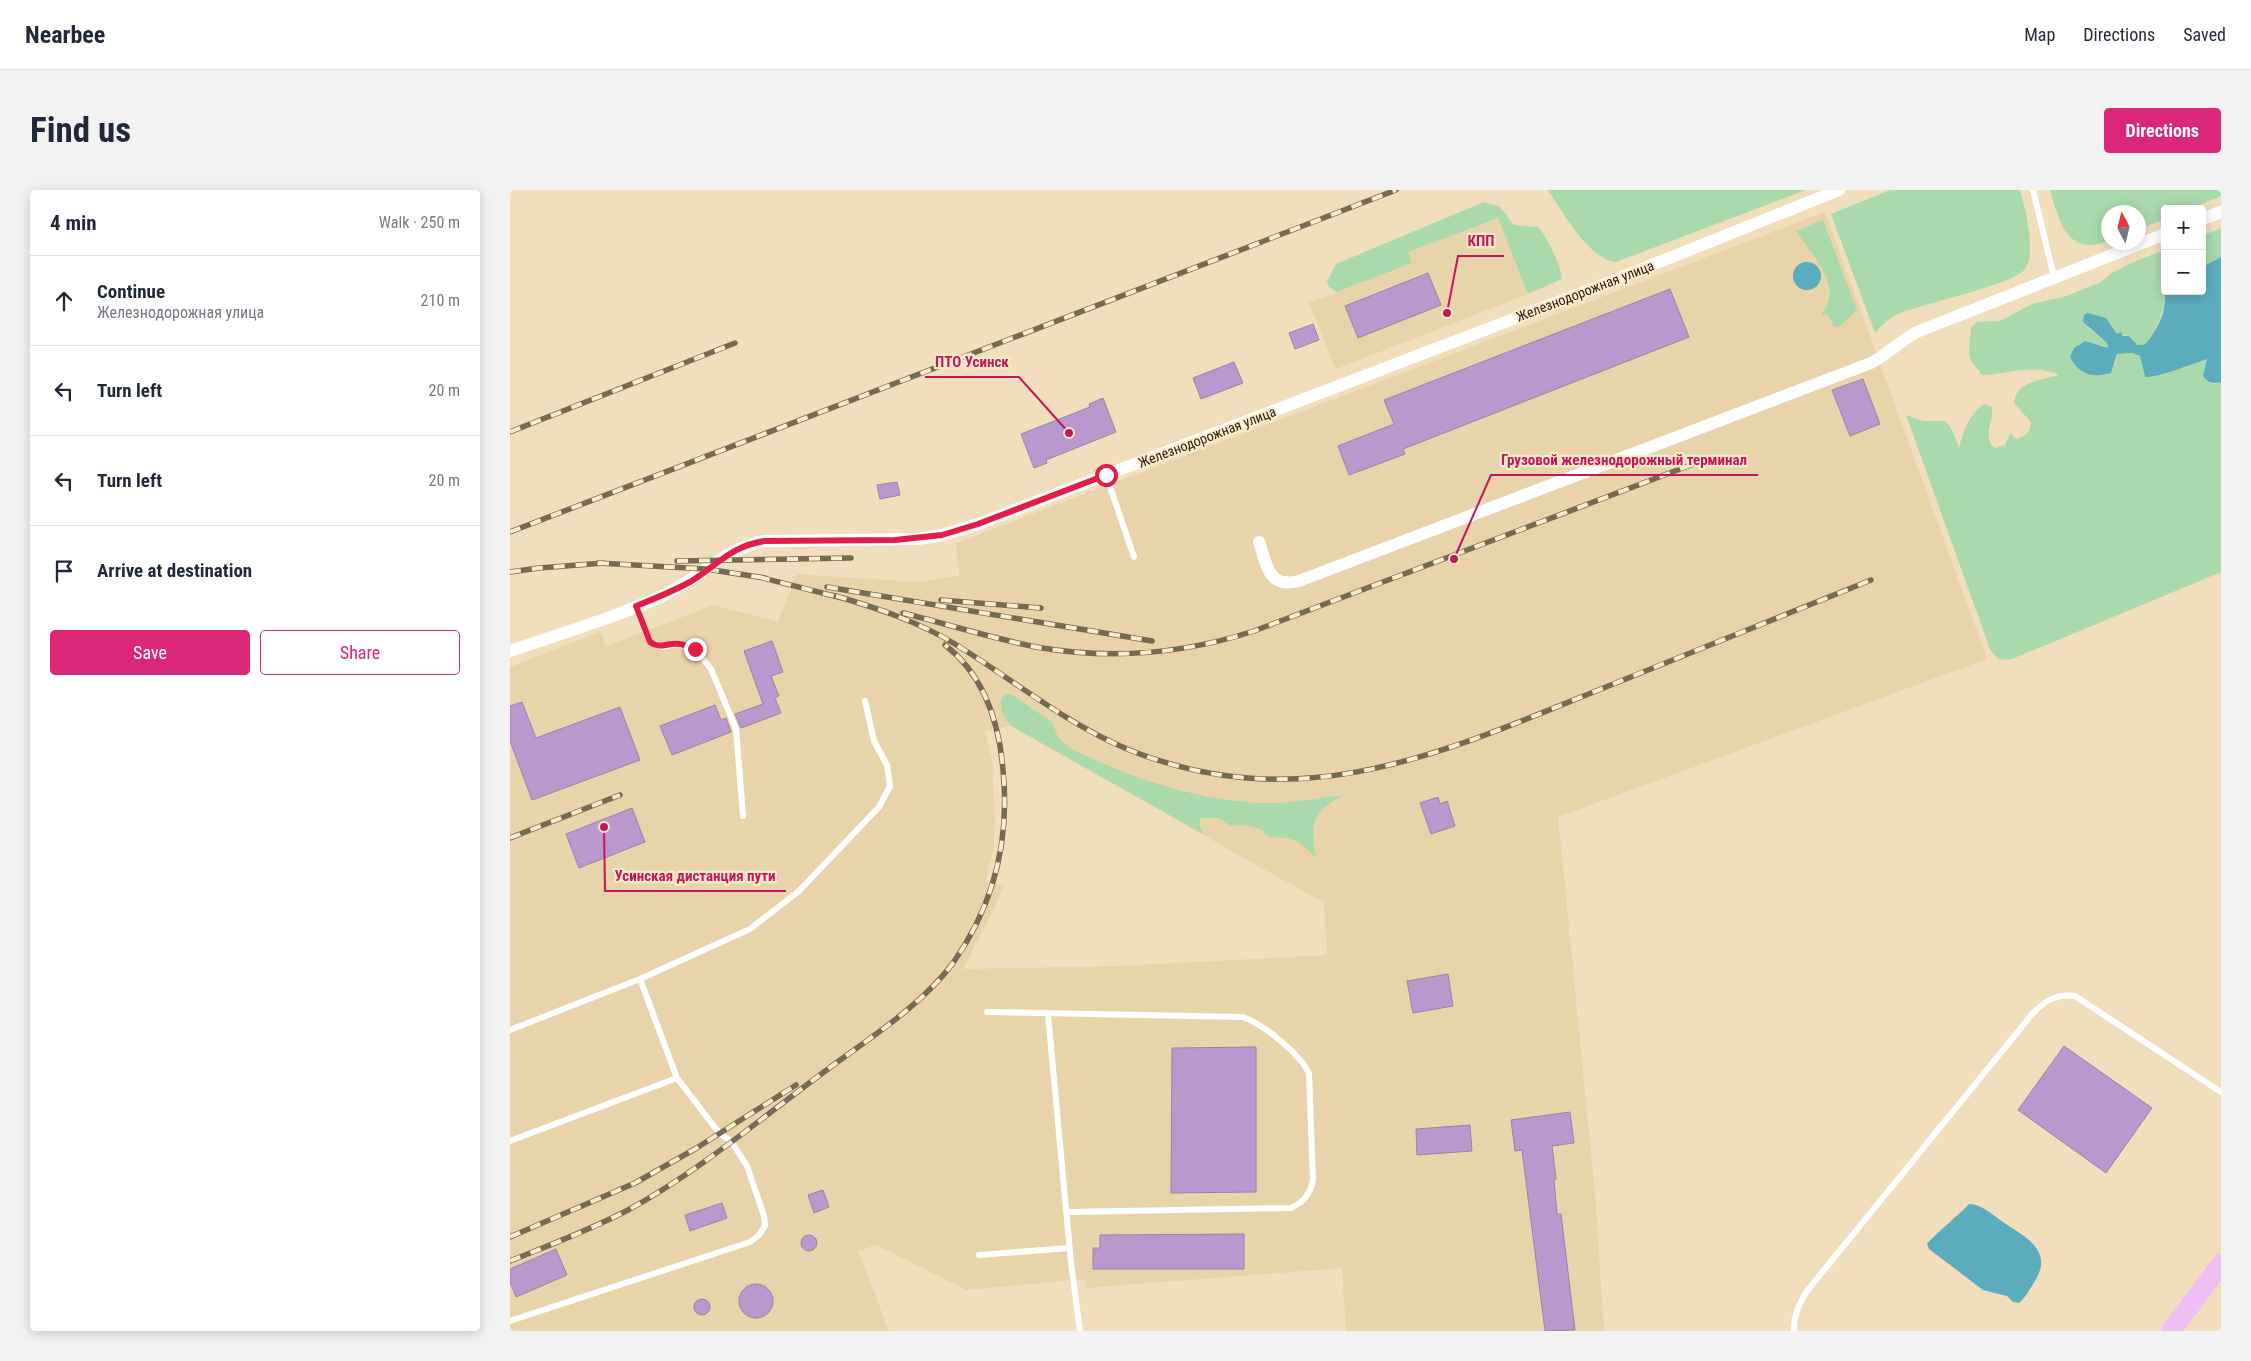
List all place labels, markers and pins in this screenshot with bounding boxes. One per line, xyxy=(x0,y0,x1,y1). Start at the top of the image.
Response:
callout: КПП xyxy=(1458,226,1504,256)
callout: ПТО Усинск xyxy=(925,347,1019,377)
callout: Грузовой железнодорожный терминал xyxy=(1491,445,1758,475)
callout: Усинская дистанция пути xyxy=(605,861,786,891)

